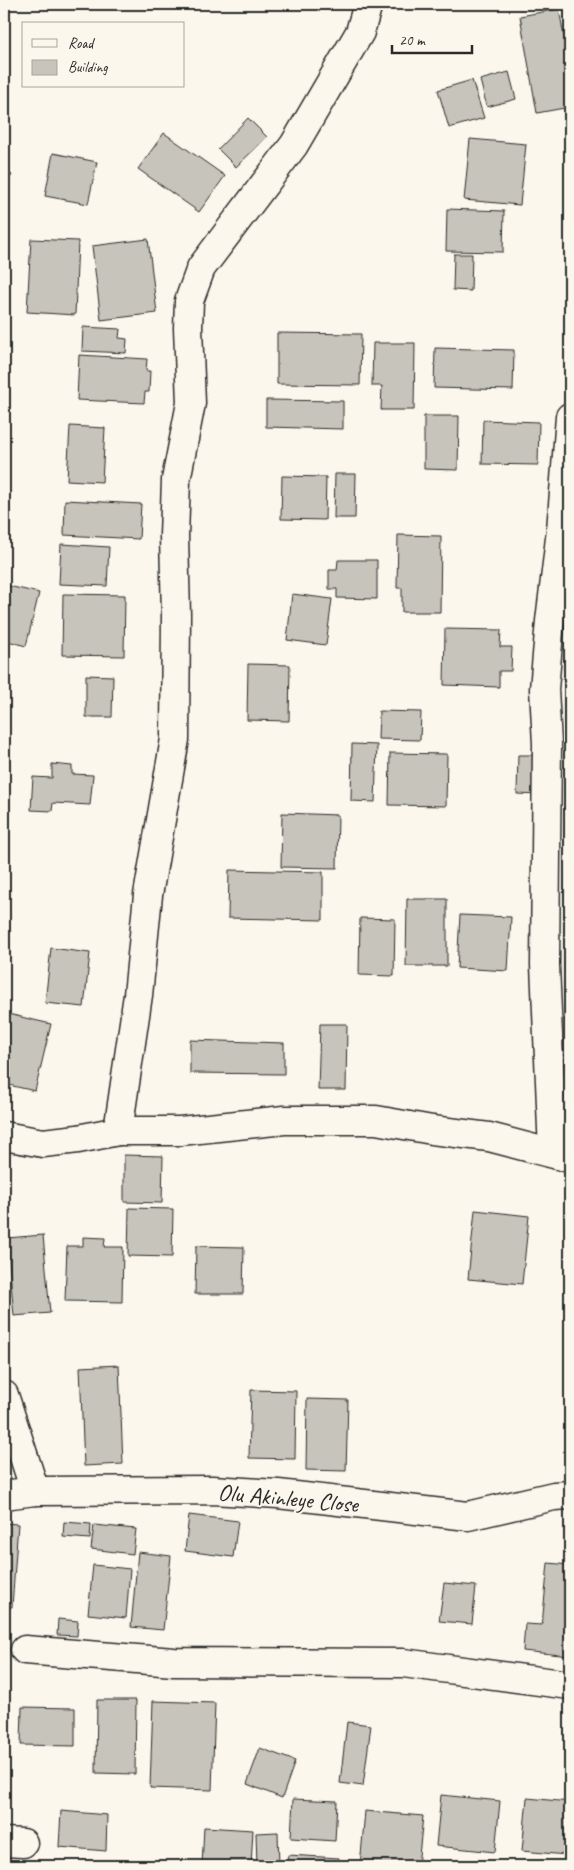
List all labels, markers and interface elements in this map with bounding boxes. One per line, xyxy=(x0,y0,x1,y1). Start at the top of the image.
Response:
legend xyxy=(22,22,185,88)
scale bar xyxy=(392,22,472,54)
text: 20 m xyxy=(399,31,426,50)
text: Road xyxy=(68,34,95,53)
text: Building xyxy=(68,58,108,77)
street label: Olu Akinleye Close xyxy=(217,1477,362,1519)

